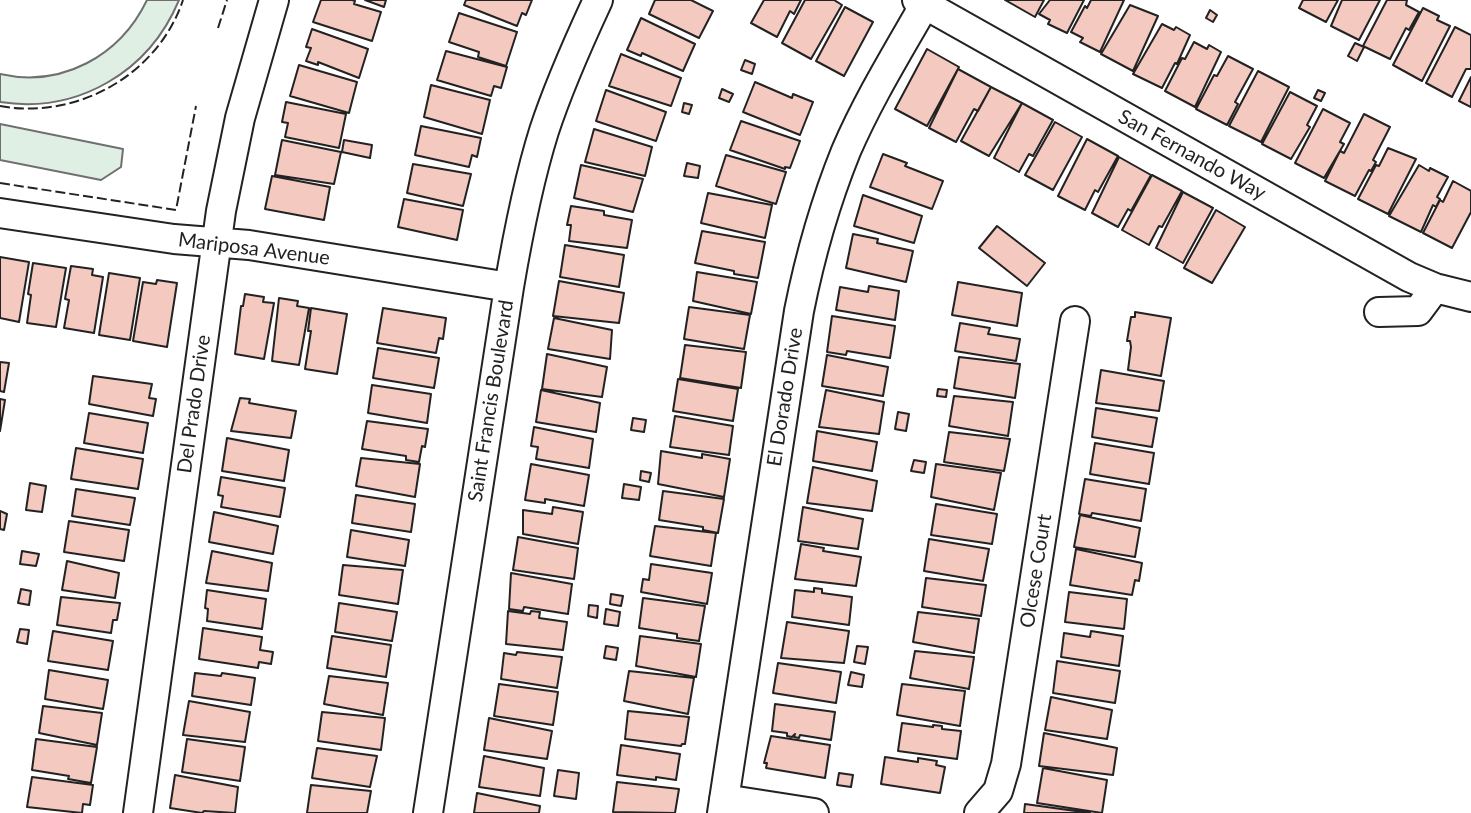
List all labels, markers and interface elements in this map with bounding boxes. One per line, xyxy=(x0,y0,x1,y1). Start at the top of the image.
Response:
street label: San Fernando Way xyxy=(1114,105,1270,205)
street label: Mariposa Avenue xyxy=(177,228,331,270)
street label: Saint Francis Boulevard xyxy=(463,298,519,504)
street label: El Dorado Drive xyxy=(762,326,808,468)
street label: Del Prado Drive xyxy=(172,333,216,475)
street label: Olcese Court xyxy=(1015,512,1057,630)

